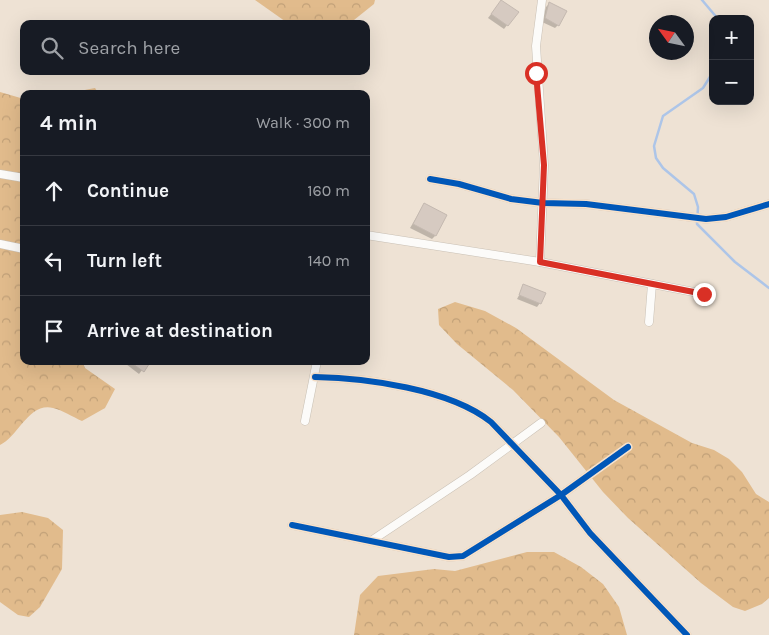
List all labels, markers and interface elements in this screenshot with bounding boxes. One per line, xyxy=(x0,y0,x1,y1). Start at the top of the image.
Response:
north arrow xyxy=(649,15,694,60)
map controls xyxy=(709,15,754,105)
button: + xyxy=(709,15,754,60)
search box xyxy=(20,20,370,75)
icon: search xyxy=(38,34,66,62)
text: Search here xyxy=(78,37,180,59)
button: − xyxy=(709,60,754,105)
route start xyxy=(525,62,548,85)
text: 4 min xyxy=(40,111,98,135)
text: Walk · 300 m xyxy=(256,113,350,132)
icon: ahead xyxy=(40,177,68,205)
text: Continue xyxy=(87,180,169,202)
text: 160 m xyxy=(307,181,350,200)
icon: left xyxy=(40,247,68,275)
text: Turn left xyxy=(87,250,162,272)
text: 140 m xyxy=(308,251,350,270)
route end xyxy=(693,283,716,306)
icon: arrive xyxy=(40,317,68,345)
text: Arrive at destination xyxy=(87,320,273,342)

